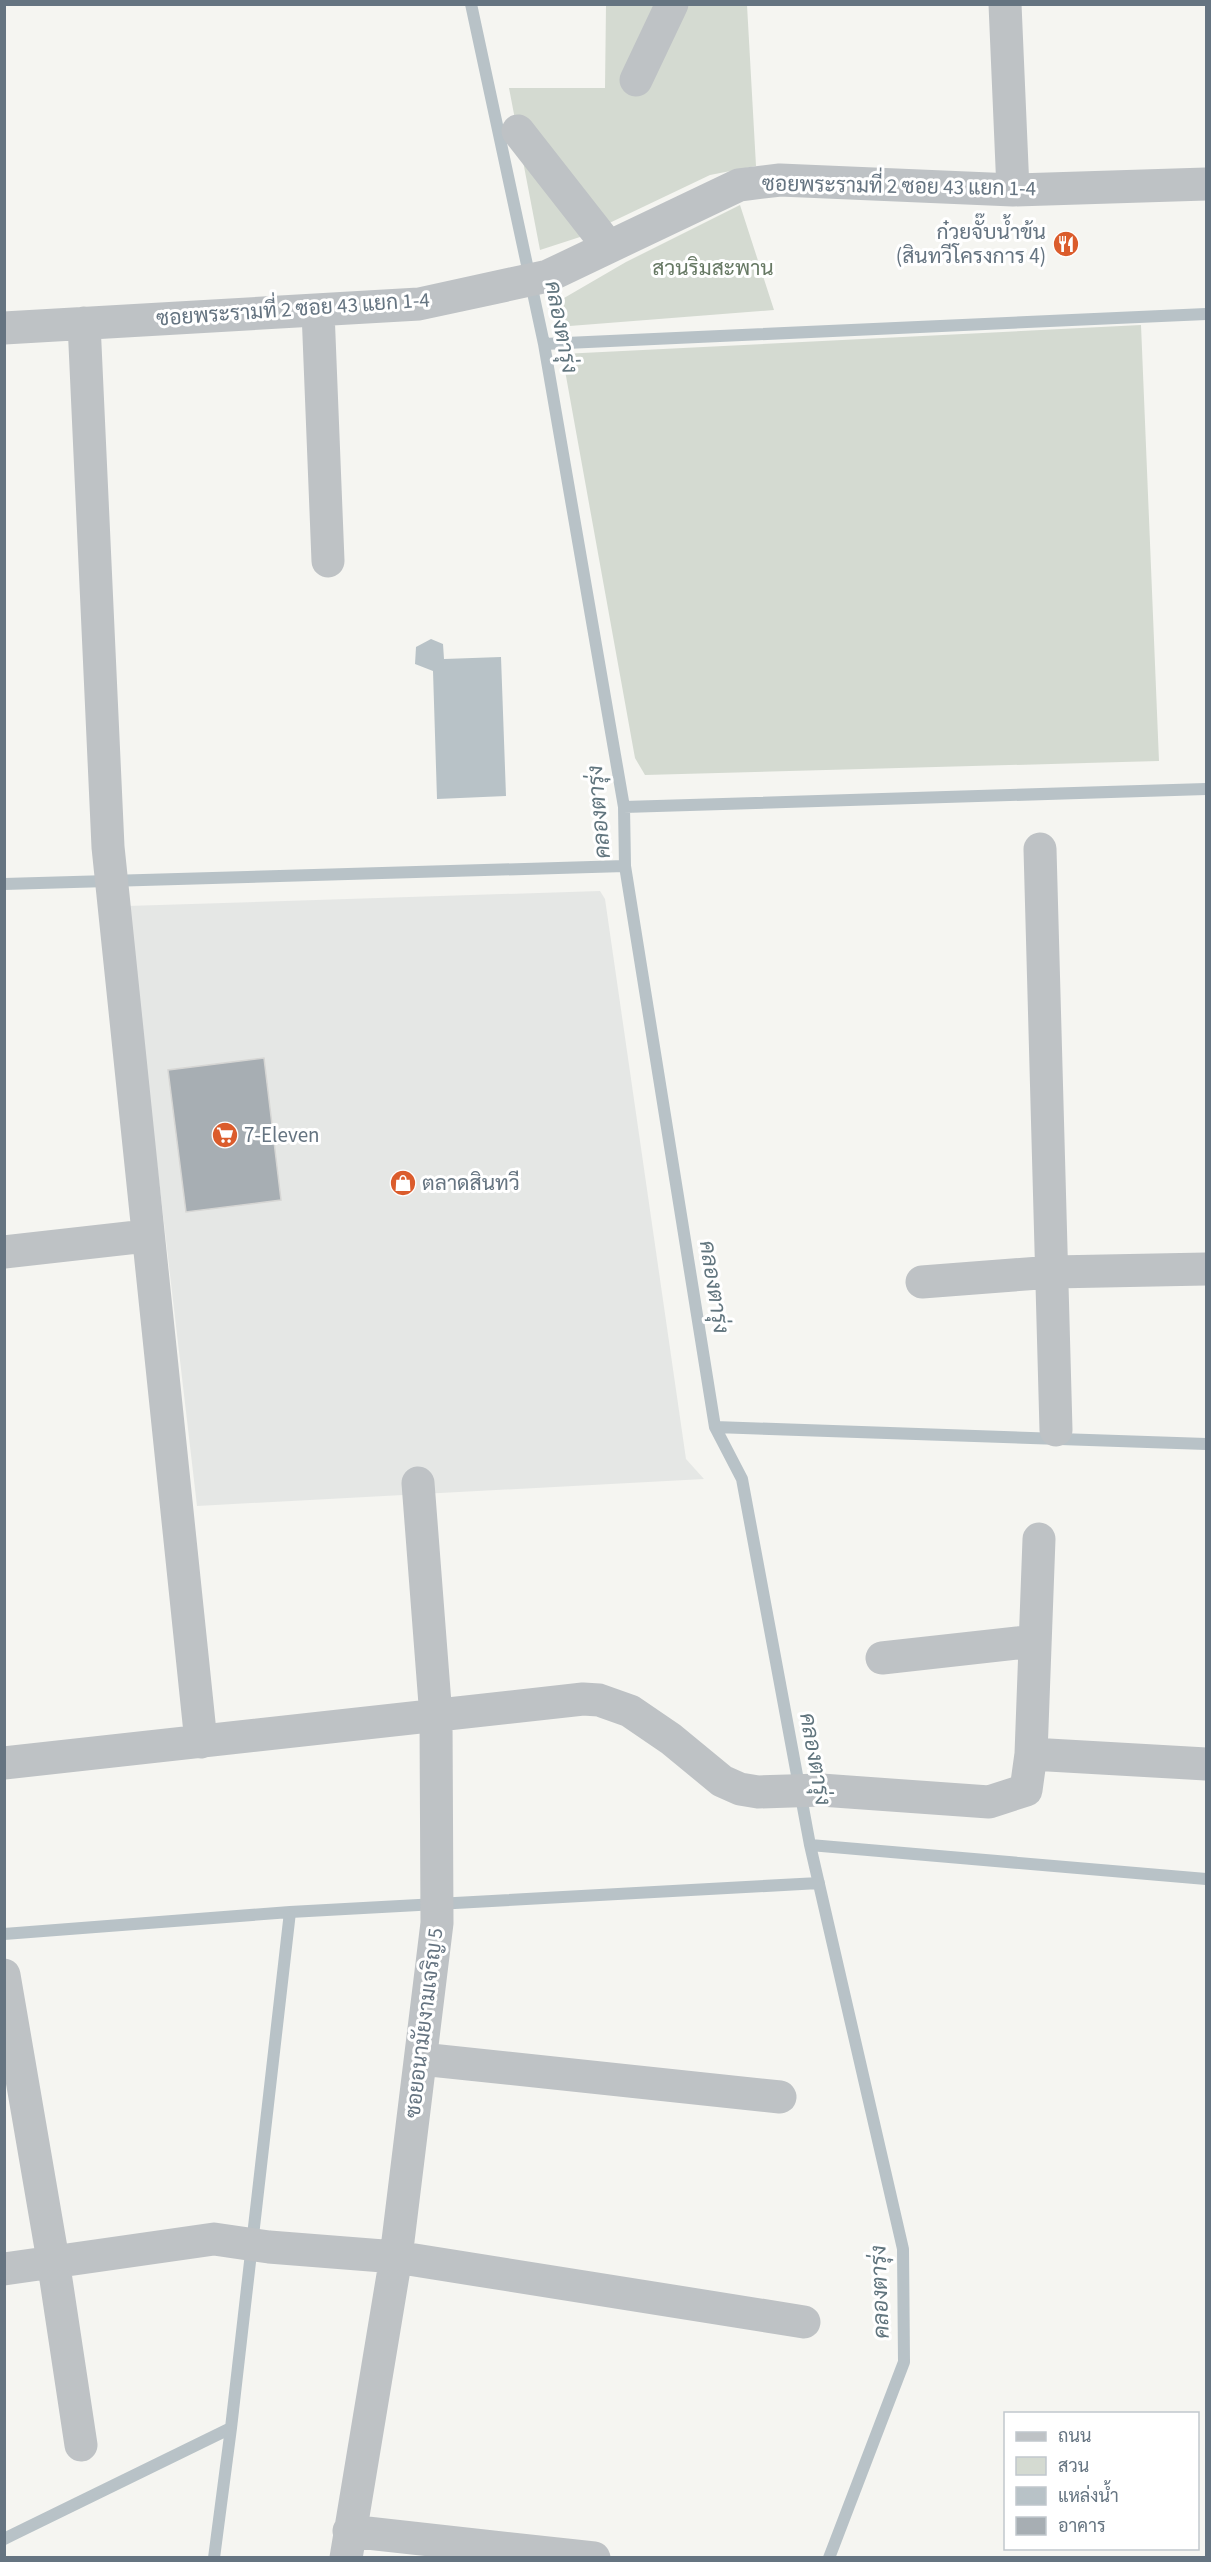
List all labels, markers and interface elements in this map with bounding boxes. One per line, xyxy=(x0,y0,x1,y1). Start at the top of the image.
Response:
street label: ซอยพระรามที่ 2 ซอย 43 แยก 1-4 xyxy=(762,164,1036,203)
place label: ก๋วยจั๊บน้ำข้น (สินทวีโครงการ 4) xyxy=(896,213,1046,271)
restaurant icon: ก๋วยจั๊บน้ำข้น (สินทวีโครงการ 4) xyxy=(1051,229,1081,259)
park label: สวนริมสะพาน xyxy=(652,253,774,283)
water label: คลองตารุ่ง xyxy=(536,278,586,376)
street label: ซอยพระรามที่ 2 ซอย 43 แยก 1-4 xyxy=(155,279,431,334)
water label: คลองตารุ่ง xyxy=(579,764,619,860)
supermarket icon: 7-Eleven xyxy=(210,1120,240,1150)
place label: 7-Eleven xyxy=(244,1120,320,1150)
shop icon: ตลาดสินทวี xyxy=(388,1168,418,1198)
place label: ตลาดสินทวี xyxy=(422,1168,520,1198)
water label: คลองตารุ่ง xyxy=(691,1238,737,1336)
water label: คลองตารุ่ง xyxy=(791,1710,839,1808)
street label: ซอยอนามัยงามเจริญ 5 xyxy=(397,1926,451,2120)
water label: คลองตารุ่ง xyxy=(862,2245,898,2339)
legend xyxy=(1004,2412,1199,2550)
text: ถนน xyxy=(1058,2424,1091,2449)
text: สวน xyxy=(1058,2454,1089,2479)
text: แหล่งน้ำ xyxy=(1058,2480,1119,2509)
text: อาคาร xyxy=(1058,2514,1106,2539)

